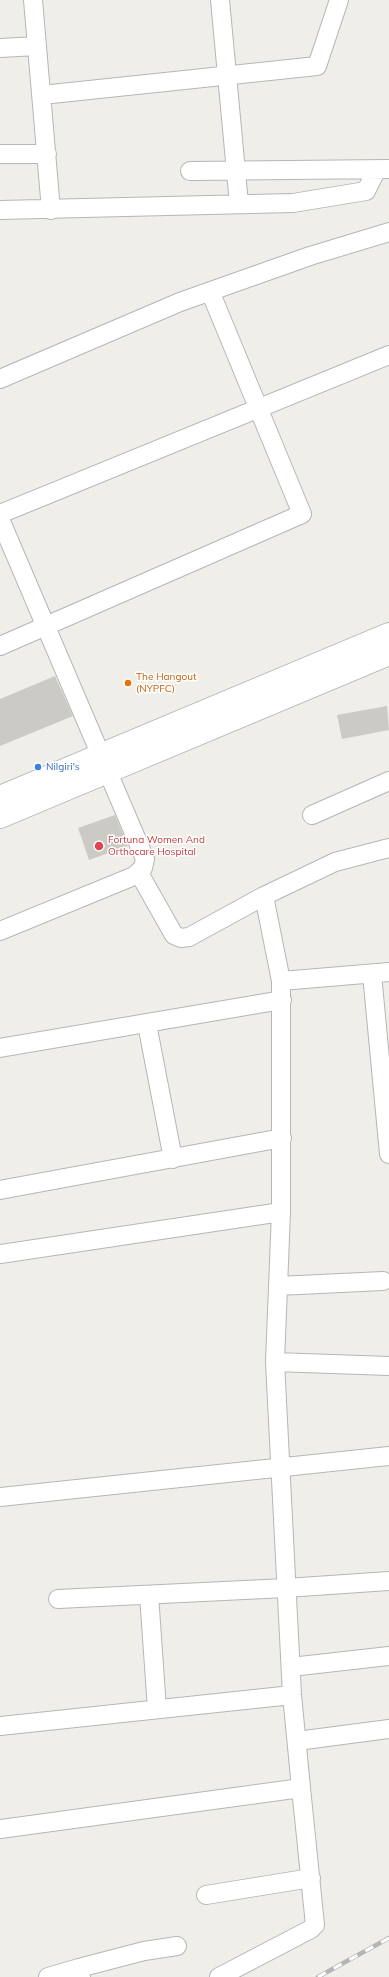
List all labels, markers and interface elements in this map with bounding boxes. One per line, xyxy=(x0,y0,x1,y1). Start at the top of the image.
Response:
place label: The Hangout (NYPFC) xyxy=(136,671,196,694)
marker: The Hangout (NYPFC) xyxy=(123,678,133,688)
place label: Nilgiri's xyxy=(46,761,80,773)
marker: Nilgiri's xyxy=(33,762,43,772)
place label: Fortuna Women And Orthocare Hospital xyxy=(108,834,205,858)
marker: Fortuna Women And Orthocare Hospital xyxy=(93,840,105,852)

